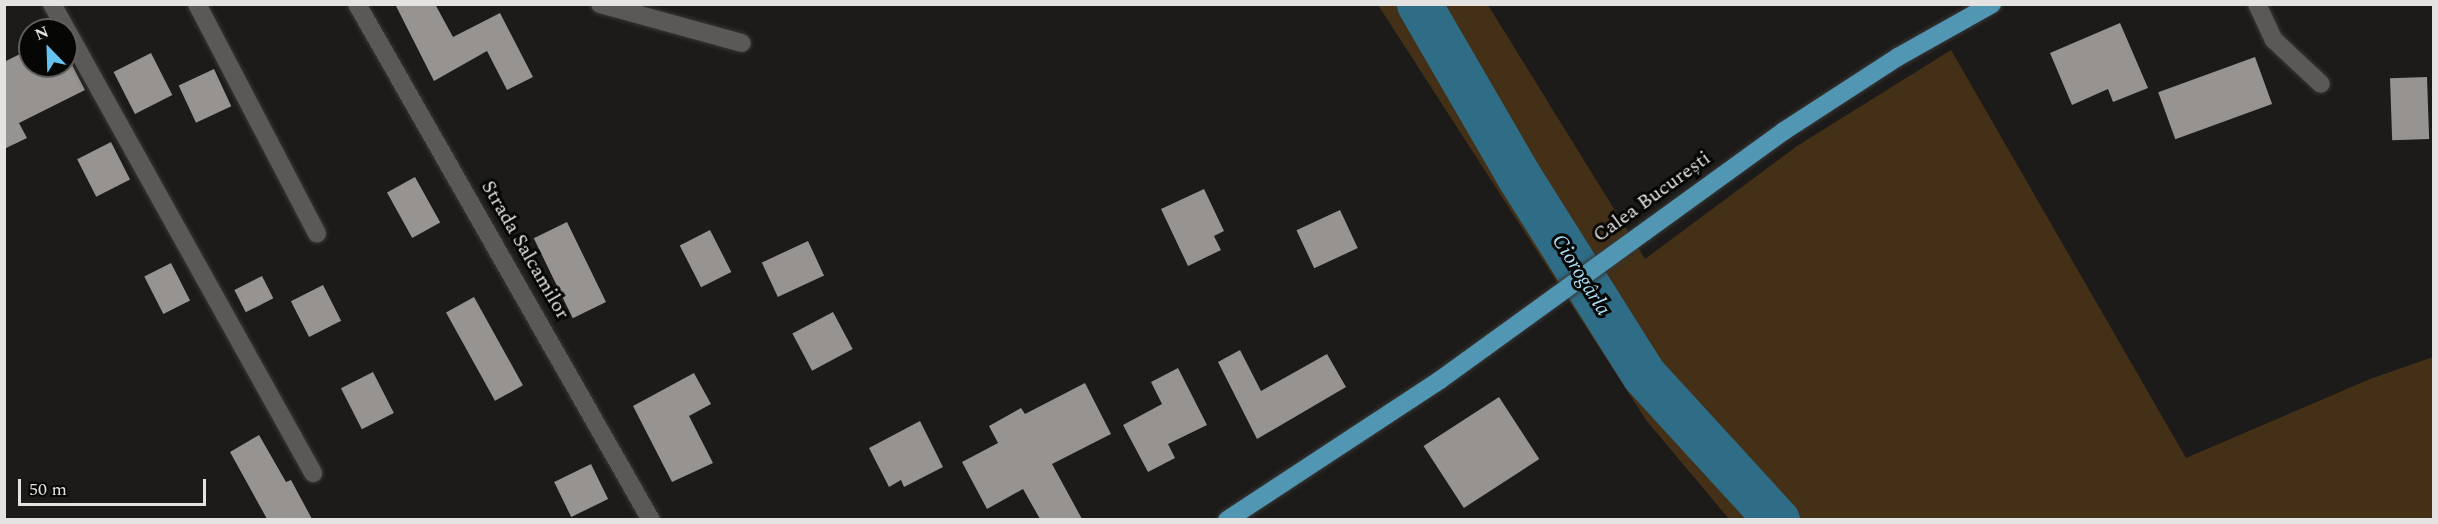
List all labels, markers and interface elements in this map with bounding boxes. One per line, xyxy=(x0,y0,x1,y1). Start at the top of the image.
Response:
north arrow xyxy=(18,18,78,78)
text: N xyxy=(31,20,52,47)
street label: Calea București xyxy=(1589,146,1715,248)
street label: Strada Salcamilor xyxy=(476,176,574,324)
water label: Ciorogârla xyxy=(1546,230,1616,320)
scale bar xyxy=(21,467,208,505)
text: 50 m xyxy=(29,476,67,503)

